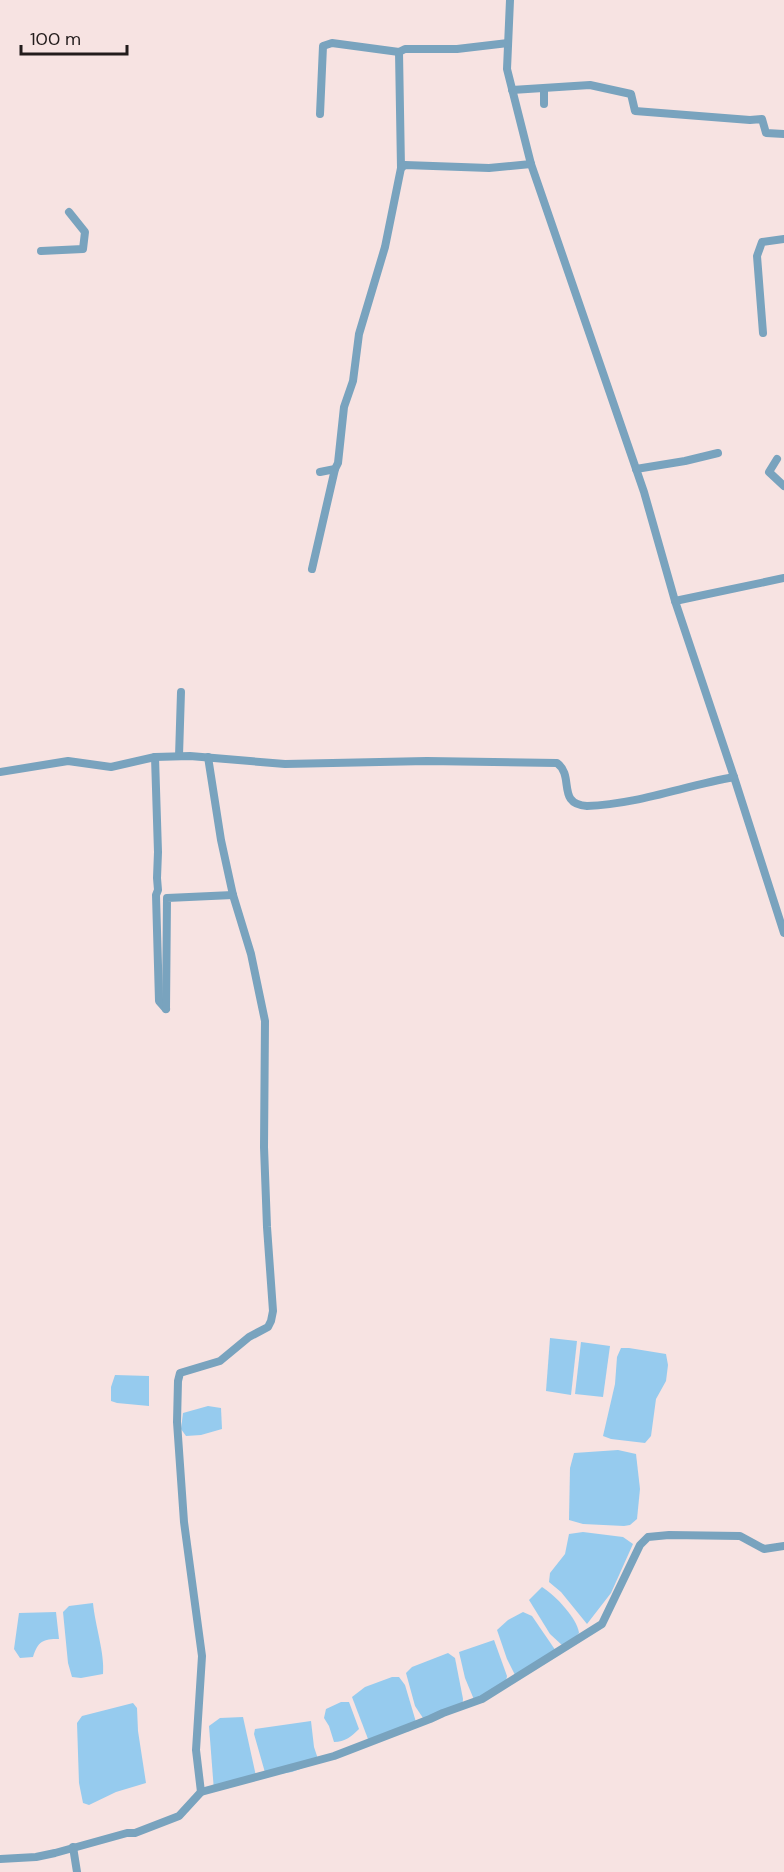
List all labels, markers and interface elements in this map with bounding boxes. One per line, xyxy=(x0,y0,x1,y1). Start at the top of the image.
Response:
scale bar xyxy=(21,18,128,56)
text: 100 m xyxy=(30,27,81,51)

